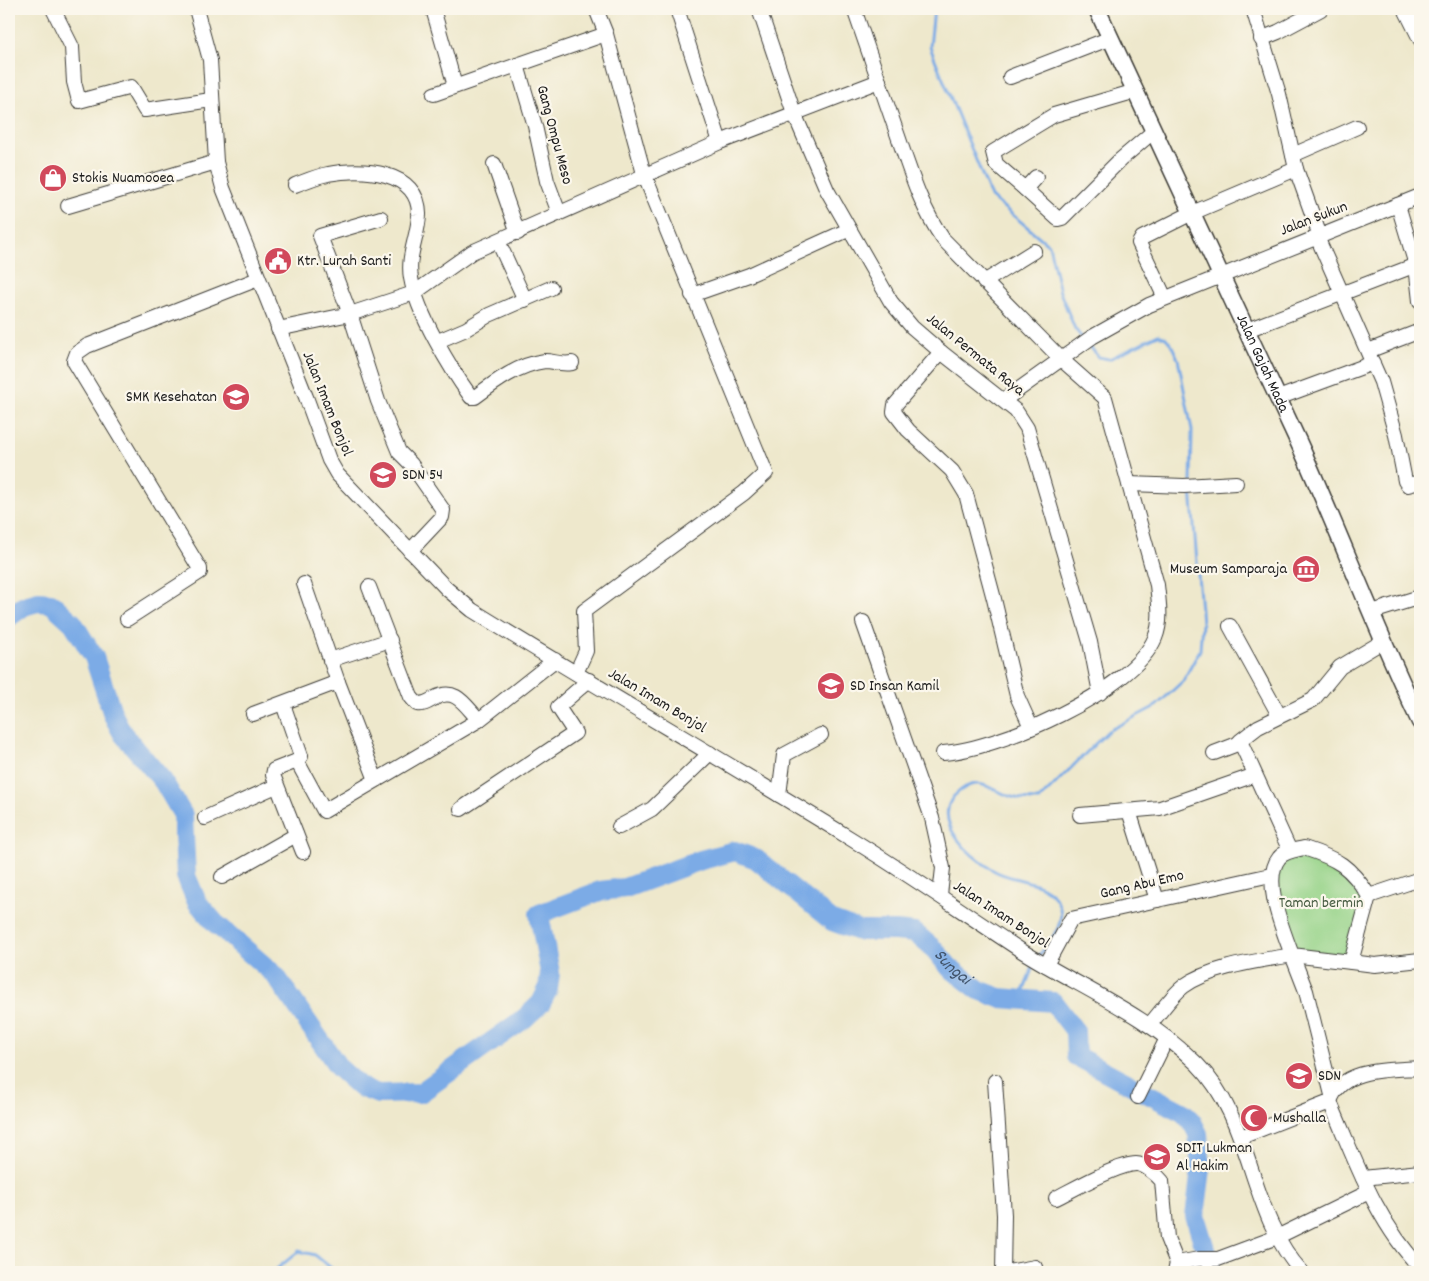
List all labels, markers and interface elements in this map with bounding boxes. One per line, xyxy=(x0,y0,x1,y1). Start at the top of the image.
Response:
street label: Gang Ompu Meso xyxy=(530,83,578,187)
shop icon: Stokis Nuamooea xyxy=(38,163,68,193)
place label: Stokis Nuamooea xyxy=(72,167,175,190)
street label: Jalan Sukun xyxy=(1277,196,1351,242)
public building icon: Ktr. Lurah Santi xyxy=(263,246,293,276)
place label: Ktr. Lurah Santi xyxy=(297,250,391,273)
street label: Jalan Permata Raya xyxy=(921,308,1030,402)
street label: Jalan Gajah Mada xyxy=(1230,310,1295,417)
street label: Jalan Imam Bonjol xyxy=(296,348,359,460)
school or university icon: SMK Kesehatan xyxy=(221,382,251,412)
place label: SMK Kesehatan xyxy=(126,386,217,409)
school or university icon: SDN 54 xyxy=(368,460,398,490)
place label: SDN 54 xyxy=(402,464,443,487)
museum icon: Museum Samparaja xyxy=(1291,554,1321,584)
place label: Museum Samparaja xyxy=(1170,558,1287,581)
street label: Jalan Imam Bonjol xyxy=(603,663,711,740)
school or university icon: SD Insan Kamil xyxy=(816,671,846,701)
place label: SD Insan Kamil xyxy=(850,675,939,698)
street label: Gang Abu Emo xyxy=(1098,864,1186,906)
street label: Jalan Imam Bonjol xyxy=(948,875,1054,955)
park label: Taman bermin xyxy=(1279,892,1363,915)
water label: Sungai xyxy=(927,944,978,993)
school or university icon: SDN xyxy=(1284,1061,1314,1091)
place label: SDN xyxy=(1318,1065,1341,1088)
mosque icon: Mushalla xyxy=(1239,1103,1269,1133)
place label: Mushalla xyxy=(1273,1107,1326,1130)
place label: SDIT Lukman Al Hakim xyxy=(1176,1137,1252,1178)
school or university icon: SDIT Lukman Al Hakim xyxy=(1142,1142,1172,1172)

